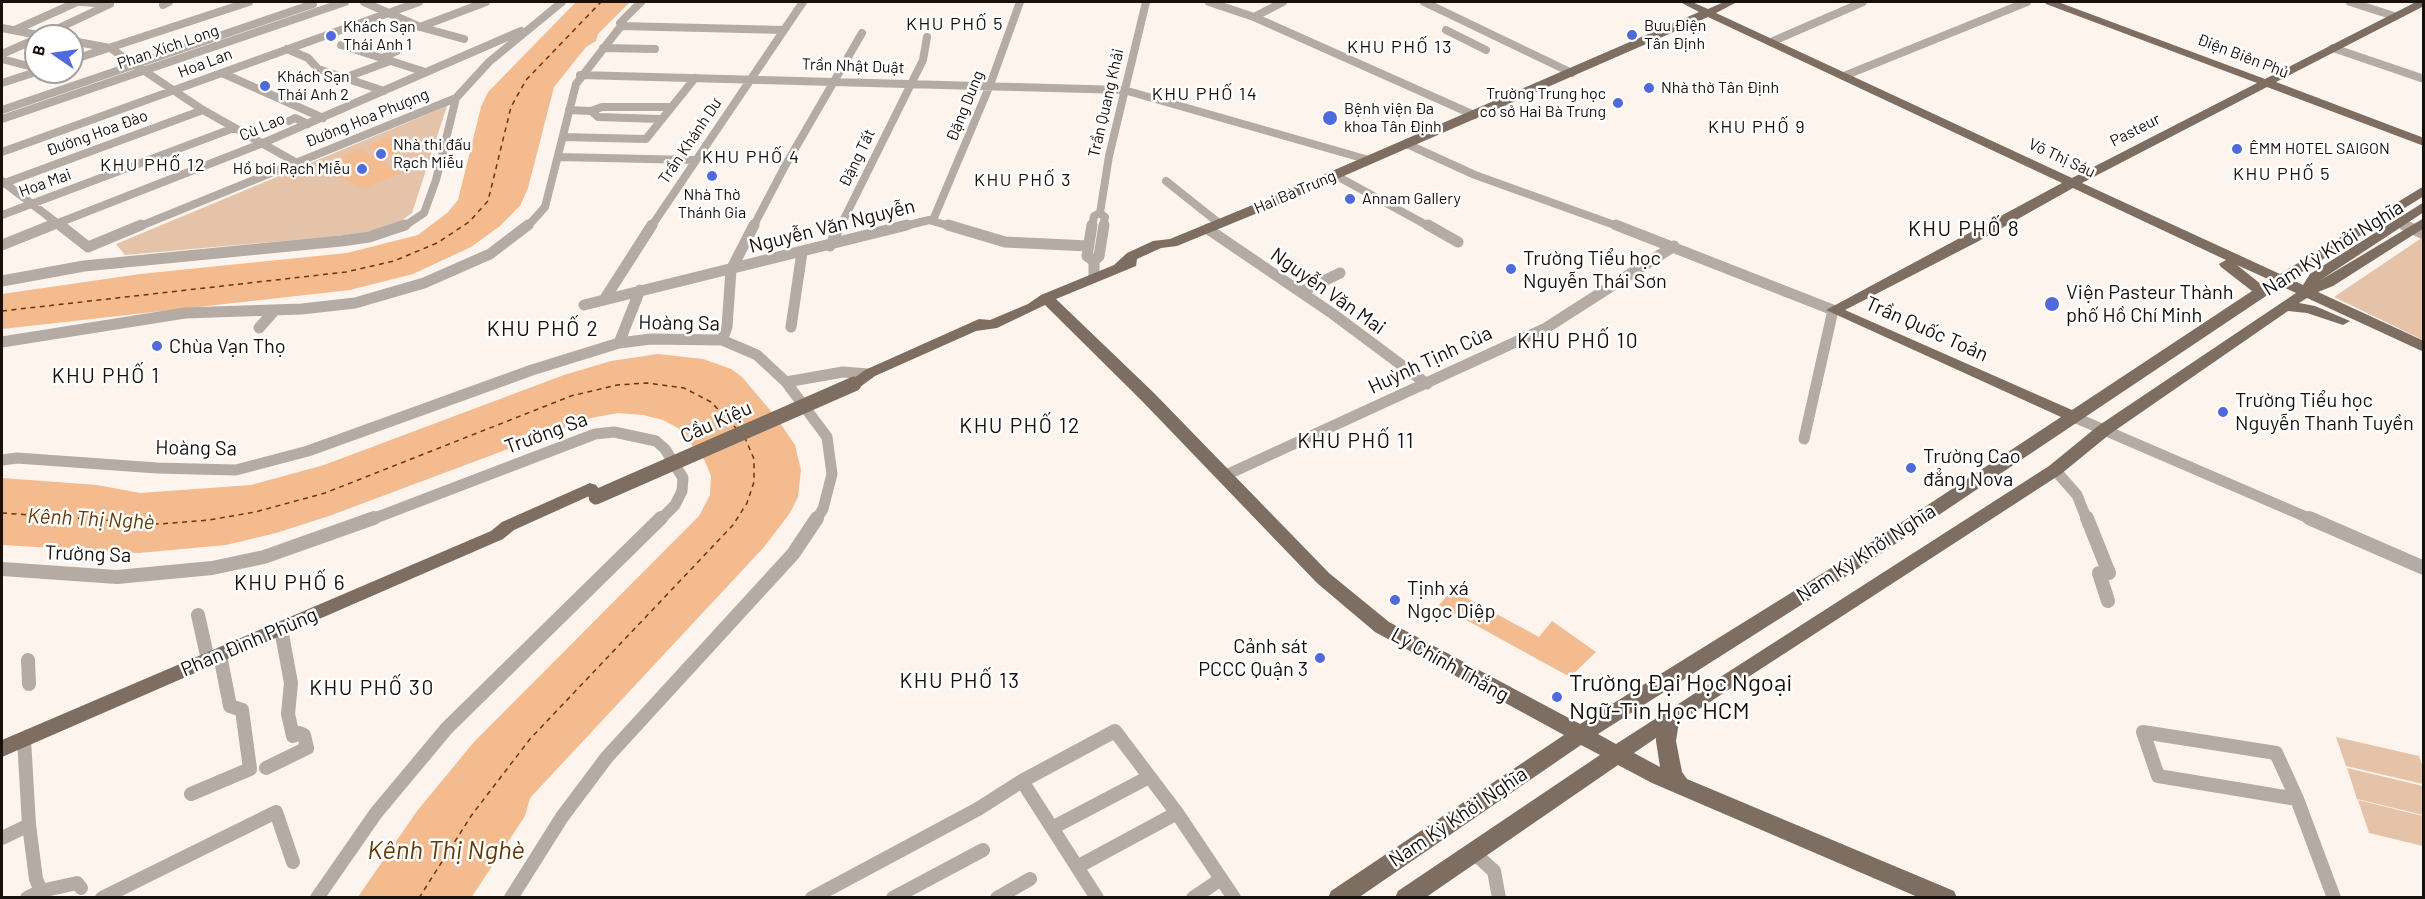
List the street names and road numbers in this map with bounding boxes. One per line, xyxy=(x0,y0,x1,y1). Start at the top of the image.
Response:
street label: Phan Xích Long xyxy=(115,21,221,73)
street label: Điện Biên Phủ xyxy=(2194,30,2292,82)
street label: Hoa Lan xyxy=(175,44,235,82)
street label: Trần Quang Khải xyxy=(1084,47,1128,159)
street label: Trần Nhật Duật xyxy=(801,55,905,77)
street label: Đặng Dung xyxy=(942,68,988,144)
street label: Đường Hoa Phượng xyxy=(303,85,431,151)
street label: Trần Khánh Dư xyxy=(654,94,726,188)
street label: Đường Hoa Đào xyxy=(44,106,150,160)
street label: Cù Lao xyxy=(236,109,288,145)
street label: Pasteur xyxy=(2107,109,2163,151)
street label: Ðặng Tất xyxy=(835,126,879,190)
street label: Võ Thị Sáu xyxy=(2026,134,2098,182)
street label: Hoa Mai xyxy=(16,165,74,201)
street label: Hai Bà Trưng xyxy=(1251,166,1339,218)
street label: Nguyễn Văn Nguyễn xyxy=(746,194,918,258)
street label: Nam Kỳ Khởi Nghĩa xyxy=(2258,195,2408,301)
street label: Nguyễn Văn Mai xyxy=(1266,243,1390,339)
street label: Trần Quốc Toản xyxy=(1862,291,1992,367)
street label: Hoàng Sa xyxy=(638,310,720,336)
street label: Huỳnh Tịnh Của xyxy=(1364,321,1496,399)
street label: Cầu Kiệu xyxy=(677,396,755,448)
street label: Trường Sa xyxy=(501,407,591,459)
street label: Hoàng Sa xyxy=(155,435,237,461)
street label: Nam Kỳ Khởi Nghĩa xyxy=(1792,499,1940,607)
street label: Trường Sa xyxy=(44,540,132,568)
street label: Phan Đình Phùng xyxy=(177,602,321,682)
street label: Lý Chính Thắng xyxy=(1387,623,1513,707)
street label: Nam Kỳ Khởi Nghĩa xyxy=(1384,762,1532,872)

